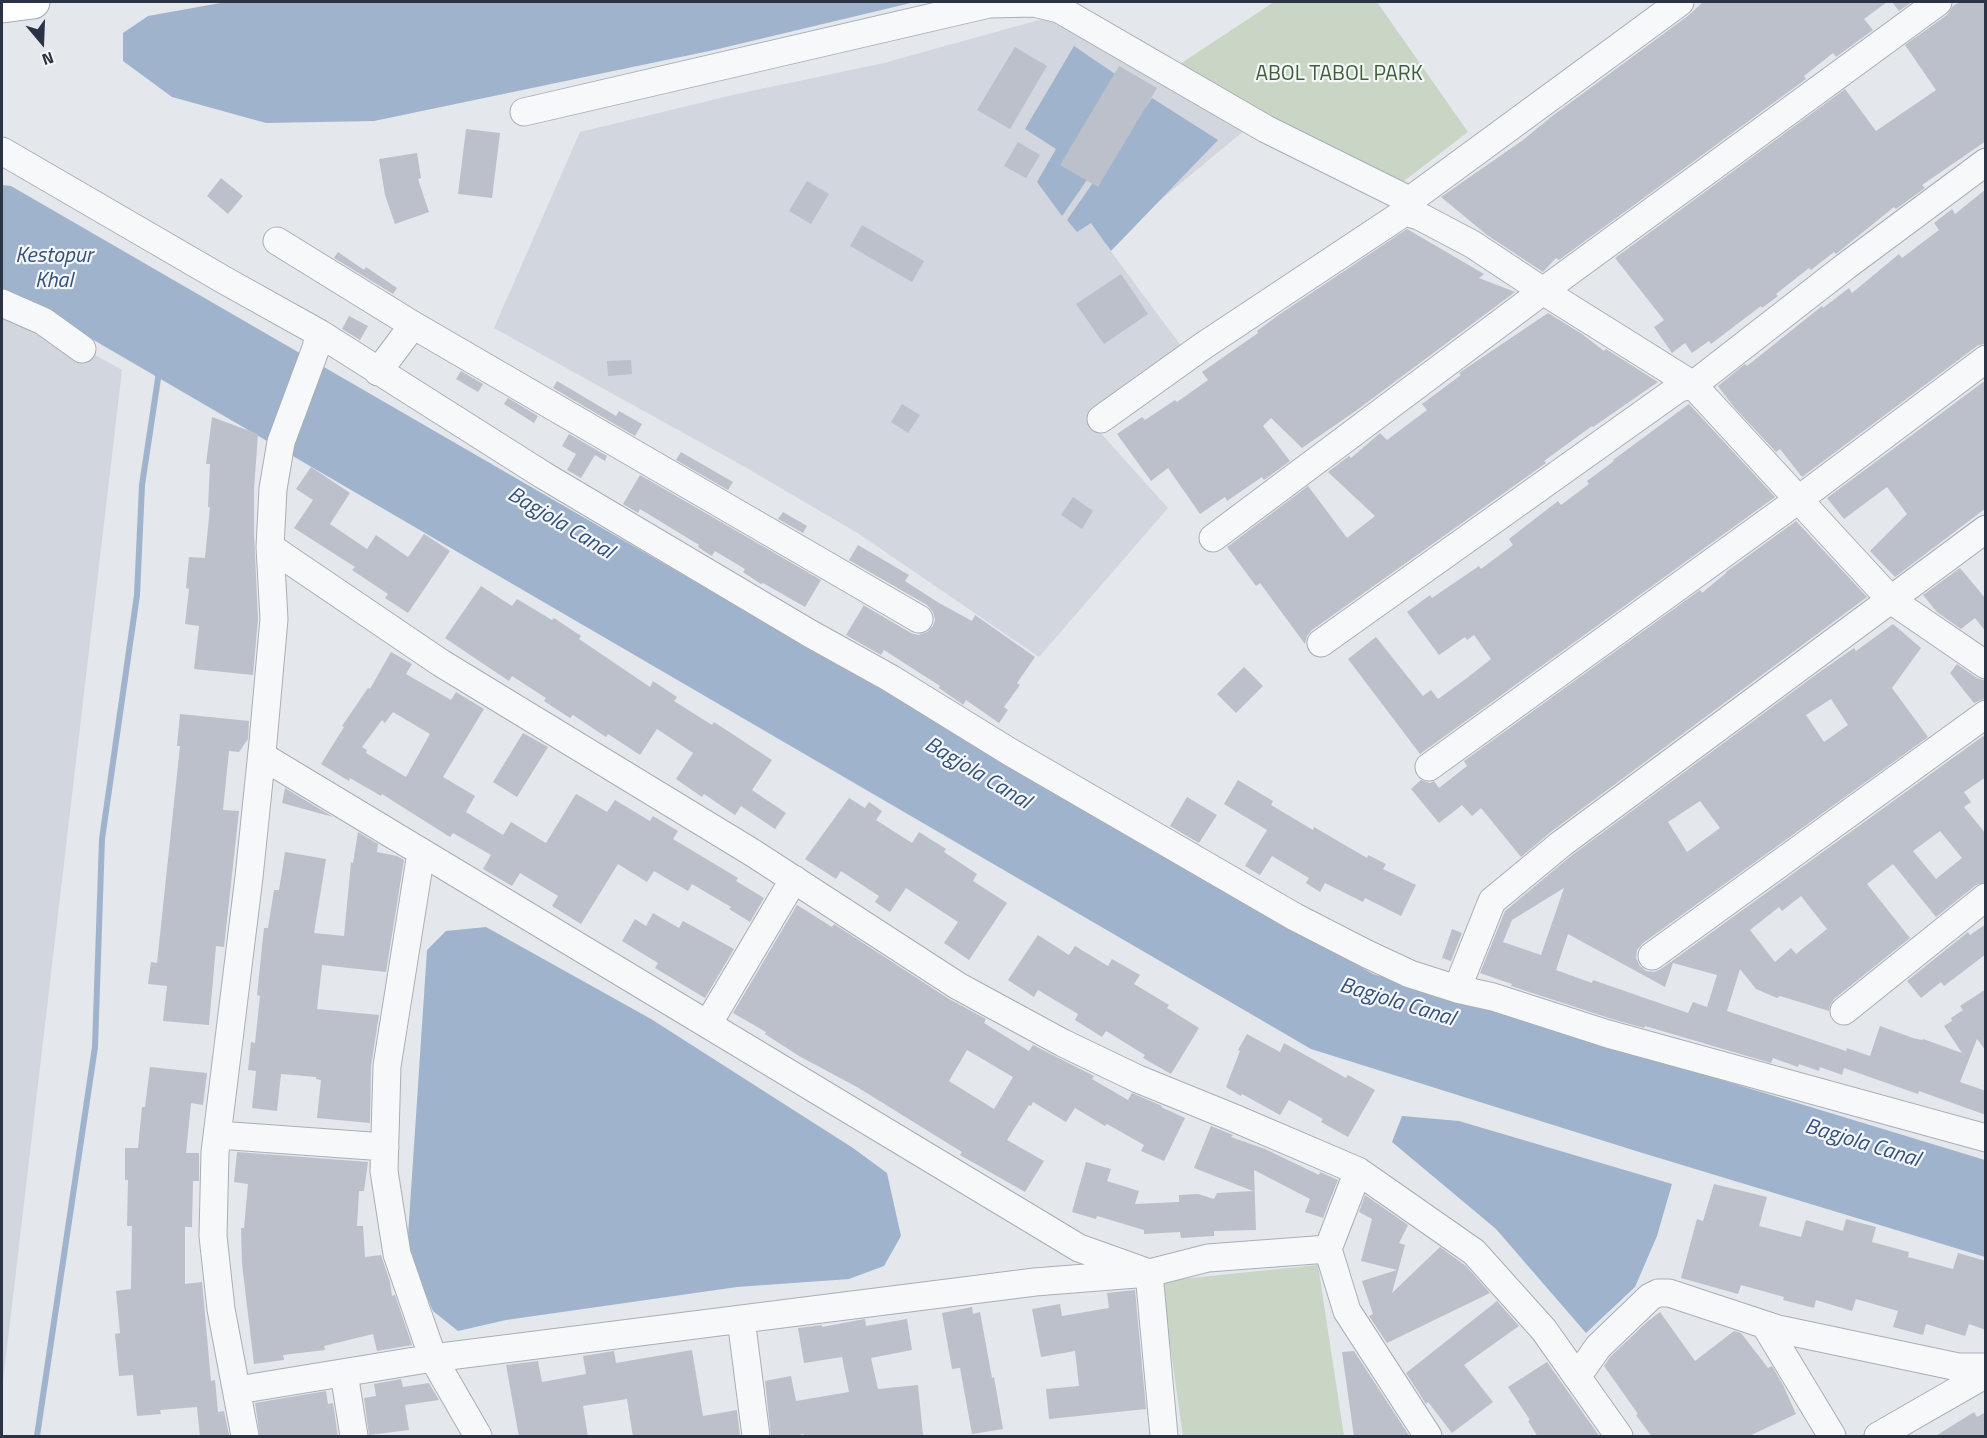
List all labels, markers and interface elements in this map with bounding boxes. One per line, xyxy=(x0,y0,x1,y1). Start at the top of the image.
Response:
north arrow xyxy=(12,12,72,72)
text: N xyxy=(39,46,57,72)
park label: ABOL TABOL PARK xyxy=(1255,62,1423,88)
water label: Kestopur Khal xyxy=(15,244,93,296)
water label: Bagjola Canal xyxy=(502,482,618,566)
water label: Bagjola Canal xyxy=(919,732,1035,816)
water label: Bagjola Canal xyxy=(1336,973,1458,1033)
water label: Bagjola Canal xyxy=(1801,1114,1923,1174)

